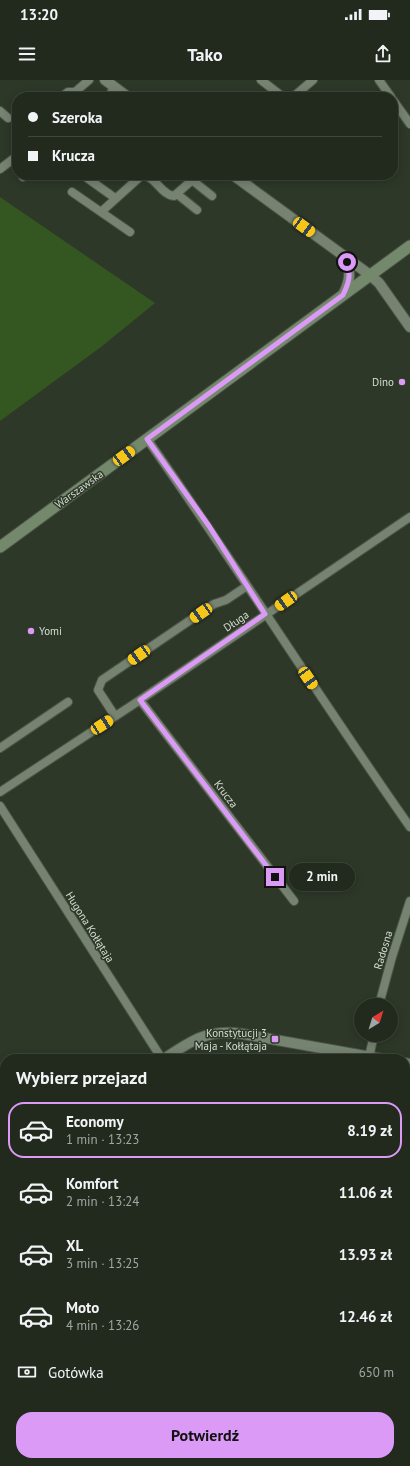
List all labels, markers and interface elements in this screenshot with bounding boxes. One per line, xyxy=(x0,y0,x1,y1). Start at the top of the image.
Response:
text: 13:20 xyxy=(20,5,58,24)
icon: menu xyxy=(16,43,38,65)
text: Tako xyxy=(187,43,223,66)
icon: share xyxy=(372,43,394,65)
text: Szeroka xyxy=(52,108,102,127)
text: Krucza xyxy=(52,146,95,165)
car xyxy=(291,215,317,239)
route start xyxy=(338,253,356,271)
place label: Dino xyxy=(372,375,394,389)
marker: Dino xyxy=(397,377,407,387)
car xyxy=(111,444,137,468)
street label: Warszawska xyxy=(52,467,106,511)
car xyxy=(273,589,299,613)
car xyxy=(188,601,214,625)
street label: Długa xyxy=(221,607,251,635)
place label: Yomi xyxy=(39,624,62,638)
marker: Yomi xyxy=(26,626,36,636)
car xyxy=(126,643,152,667)
car xyxy=(296,665,320,691)
car xyxy=(89,713,115,737)
street label: Krucza xyxy=(211,777,241,811)
callout: 2 min xyxy=(289,863,355,891)
route end xyxy=(266,868,284,886)
text: 2 min xyxy=(306,868,338,885)
street label: Hugona Kołłątaja xyxy=(63,889,117,965)
street label: Radosna xyxy=(370,929,396,971)
north arrow xyxy=(354,998,398,1042)
map controls xyxy=(354,998,398,1042)
place label: Konstytucji 3 Maja - Kołłątaja xyxy=(195,1026,267,1053)
marker: Konstytucji 3 Maja - Kołłątaja xyxy=(270,1034,280,1044)
text: Wybierz przejazd xyxy=(16,1066,147,1089)
icon: car xyxy=(18,1112,54,1148)
text: Economy xyxy=(66,1112,124,1131)
text: 8.19 zł xyxy=(347,1121,392,1140)
text: 1 min · 13:23 xyxy=(66,1131,139,1148)
icon: car xyxy=(18,1174,54,1210)
text: Komfort xyxy=(66,1174,118,1193)
text: 11.06 zł xyxy=(339,1183,392,1202)
text: 2 min · 13:24 xyxy=(66,1193,139,1210)
icon: car xyxy=(18,1236,54,1272)
text: XL xyxy=(66,1236,83,1255)
text: 13.93 zł xyxy=(339,1245,392,1264)
text: 3 min · 13:25 xyxy=(66,1255,139,1272)
icon: car xyxy=(18,1298,54,1334)
text: Moto xyxy=(66,1298,99,1317)
text: 12.46 zł xyxy=(339,1307,392,1326)
text: 4 min · 13:26 xyxy=(66,1317,139,1334)
icon: cash xyxy=(16,1361,38,1383)
text: Gotówka xyxy=(48,1363,104,1382)
text: 650 m xyxy=(359,1364,394,1381)
button: Potwierdź xyxy=(16,1412,394,1458)

